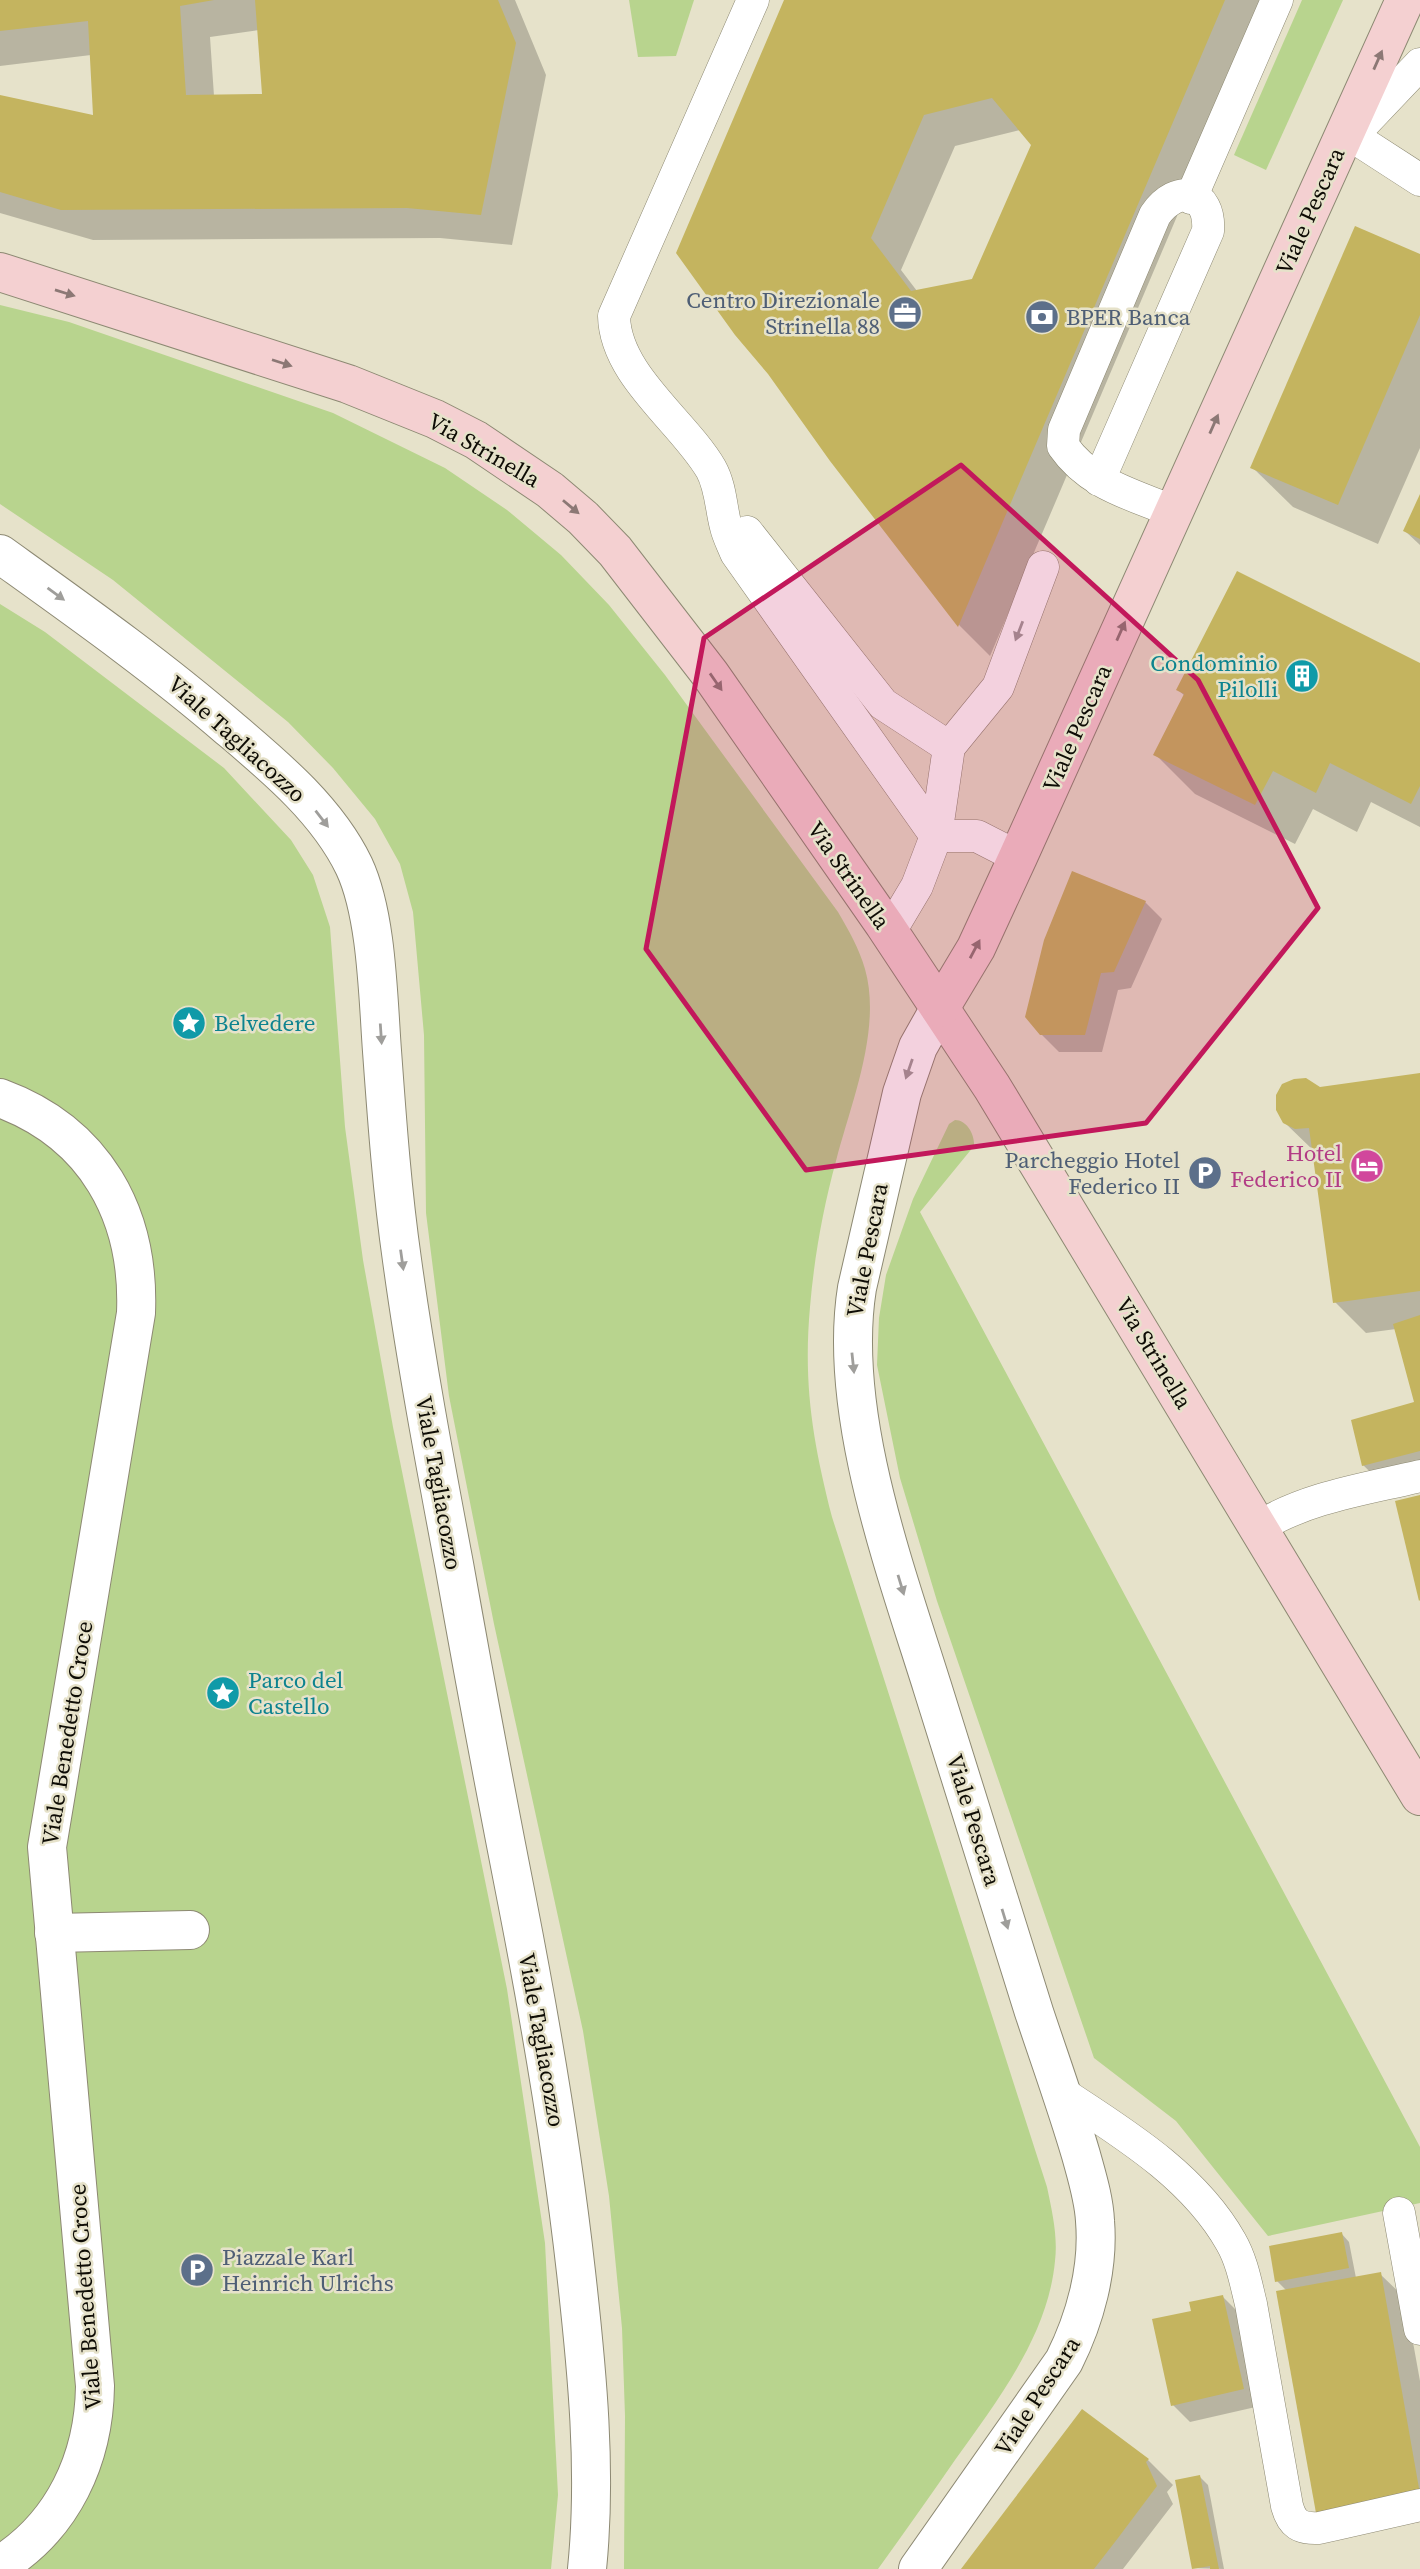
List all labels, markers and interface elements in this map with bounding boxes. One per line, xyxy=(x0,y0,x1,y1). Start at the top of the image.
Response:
one-way arrow xyxy=(1372,50,1384,70)
street label: Viale Pescara xyxy=(1268,142,1352,280)
place label: Centro Direzionale Strinella 88 xyxy=(686,284,880,342)
one-way arrow xyxy=(55,288,76,298)
office icon: Centro Direzionale Strinella 88 xyxy=(886,294,924,332)
bank icon: BPER Banca xyxy=(1023,298,1061,336)
place label: BPER Banca xyxy=(1066,301,1191,333)
one-way arrow xyxy=(271,358,292,369)
street label: Via Strinella xyxy=(422,405,546,495)
one-way arrow xyxy=(1209,413,1220,434)
one-way arrow xyxy=(562,499,579,514)
one-way arrow xyxy=(47,587,65,601)
one-way arrow xyxy=(1013,620,1024,641)
one-way arrow xyxy=(1115,621,1127,641)
place label: Condominio Pilolli xyxy=(1150,647,1278,705)
building icon: Condominio Pilolli xyxy=(1283,657,1321,695)
street label: Viale Pescara xyxy=(1035,659,1119,797)
street label: Viale Tagliacozzo xyxy=(161,668,313,810)
one-way arrow xyxy=(709,672,722,691)
one-way arrow xyxy=(315,810,330,828)
street label: Via Strinella xyxy=(800,815,898,936)
one-way arrow xyxy=(969,939,980,959)
place icon: Belvedere xyxy=(170,1004,208,1042)
place label: Belvedere xyxy=(214,1007,315,1039)
one-way arrow xyxy=(376,1023,387,1045)
one-way arrow xyxy=(903,1058,914,1079)
place label: Hotel Federico II xyxy=(1230,1137,1342,1195)
place label: Parcheggio Hotel Federico II xyxy=(1005,1144,1180,1202)
hotel icon: Hotel Federico II xyxy=(1348,1147,1386,1185)
parking icon: Parcheggio Hotel Federico II xyxy=(1186,1154,1224,1192)
street label: Viale Pescara xyxy=(838,1180,896,1320)
one-way arrow xyxy=(397,1250,408,1272)
street label: Via Strinella xyxy=(1108,1291,1200,1415)
one-way arrow xyxy=(848,1352,859,1374)
street label: Viale Tagliacozzo xyxy=(408,1394,470,1572)
one-way arrow xyxy=(896,1574,906,1595)
street label: Viale Benedetto Croce xyxy=(33,1619,101,1847)
place label: Parco del Castello xyxy=(248,1664,343,1722)
place icon: Parco del Castello xyxy=(204,1674,242,1712)
street label: Viale Pescara xyxy=(939,1750,1009,1890)
one-way arrow xyxy=(1001,1908,1011,1929)
street label: Viale Tagliacozzo xyxy=(511,1951,573,2129)
street label: Viale Benedetto Croce xyxy=(61,2183,109,2411)
place label: Piazzale Karl Heinrich Ulrichs xyxy=(222,2241,394,2299)
parking icon: Piazzale Karl Heinrich Ulrichs xyxy=(178,2251,216,2289)
street label: Viale Pescara xyxy=(987,2330,1088,2462)

